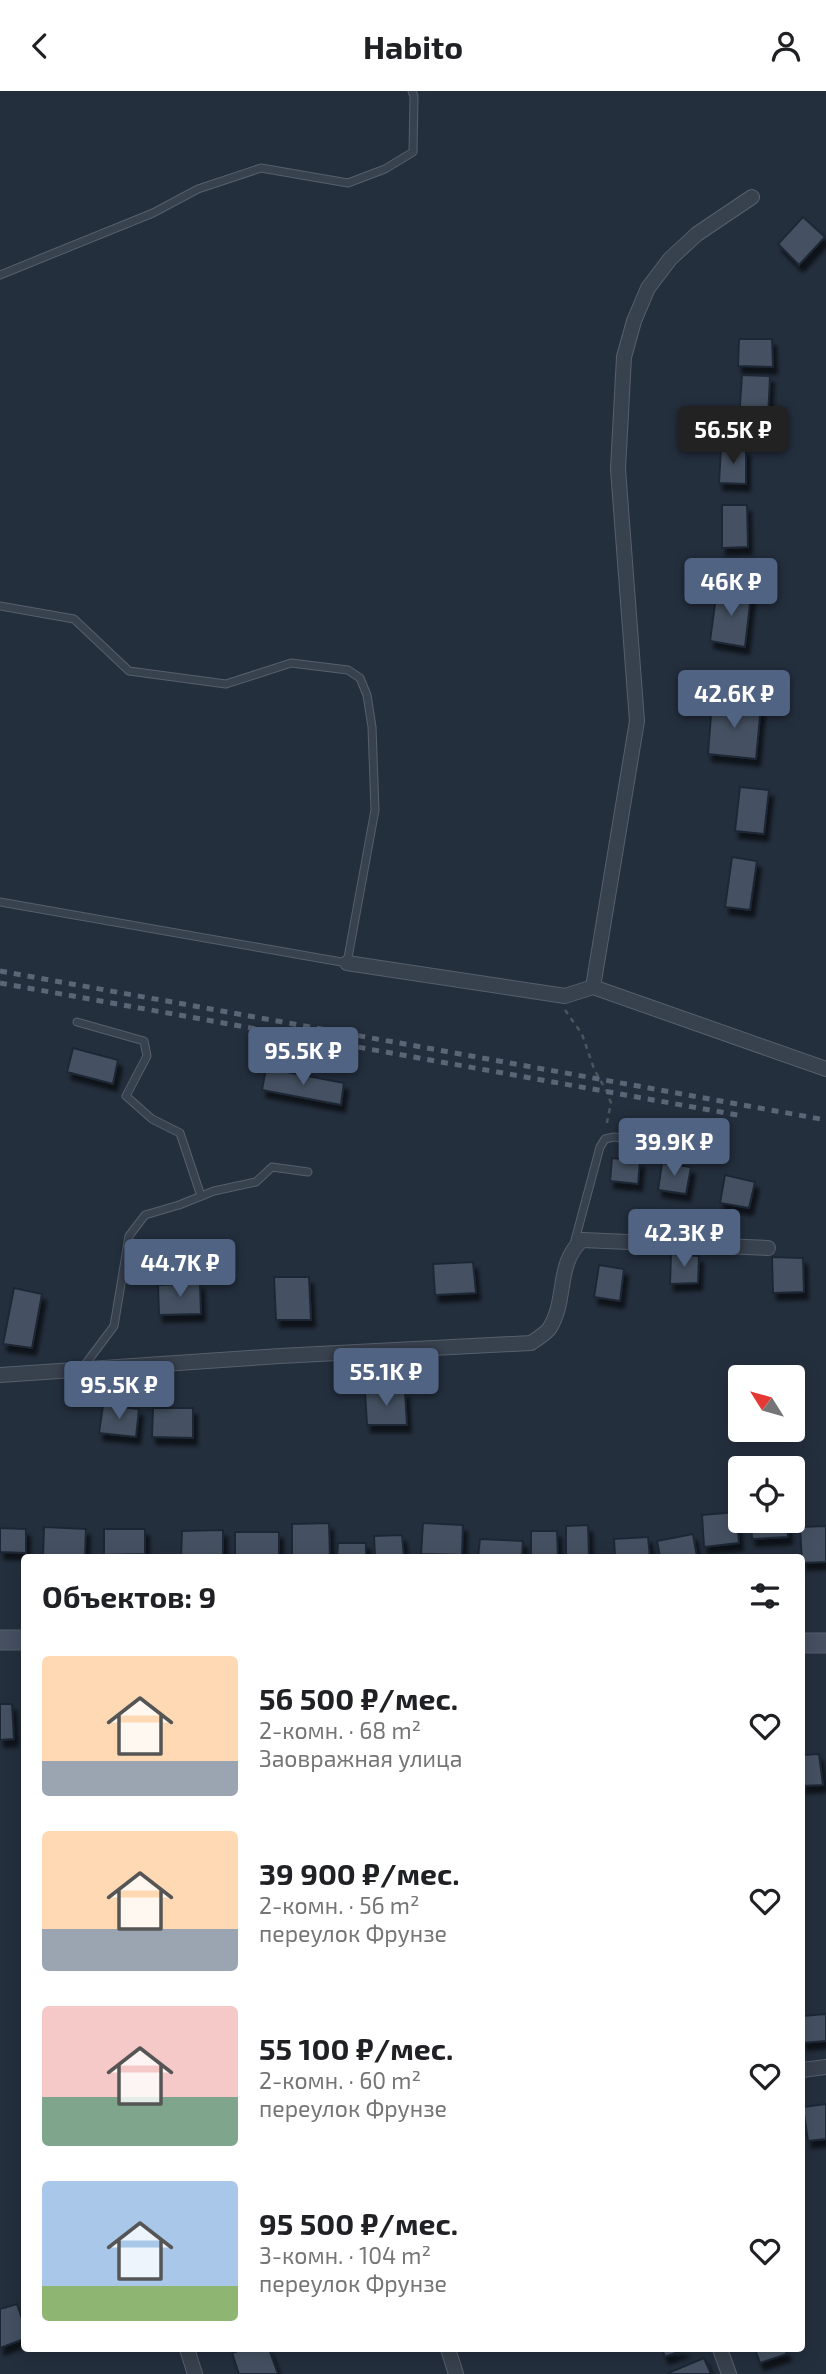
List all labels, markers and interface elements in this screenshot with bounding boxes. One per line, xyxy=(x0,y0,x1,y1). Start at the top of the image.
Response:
icon: back xyxy=(21,27,59,65)
text: Habito xyxy=(363,27,463,65)
icon: person xyxy=(767,27,805,65)
pin: 56.5K ₽ xyxy=(668,407,798,466)
text: 56.5K ₽ xyxy=(694,415,772,443)
pin: 46K ₽ xyxy=(682,559,780,618)
text: 46K ₽ xyxy=(700,567,762,595)
pin: 42.6K ₽ xyxy=(669,671,799,730)
text: 42.6K ₽ xyxy=(694,679,774,707)
pin: 95.5K ₽ xyxy=(238,1027,368,1087)
text: 95.5K ₽ xyxy=(264,1036,342,1064)
pin: 39.9K ₽ xyxy=(609,1119,739,1178)
text: 39.9K ₽ xyxy=(635,1127,713,1155)
pin: 42.3K ₽ xyxy=(619,1209,749,1269)
text: 42.3K ₽ xyxy=(644,1218,724,1246)
pin: 44.7K ₽ xyxy=(115,1239,245,1299)
text: 44.7K ₽ xyxy=(140,1248,220,1276)
pin: 55.1K ₽ xyxy=(321,1349,451,1408)
text: 55.1K ₽ xyxy=(350,1357,422,1385)
pin: 95.5K ₽ xyxy=(54,1361,184,1421)
north arrow xyxy=(728,1365,805,1442)
map controls xyxy=(728,1365,805,1533)
text: 95.5K ₽ xyxy=(80,1370,158,1398)
button: locate xyxy=(728,1456,805,1533)
icon: filters xyxy=(746,1577,784,1615)
text: Объектов: 9 xyxy=(42,1578,216,1614)
text: 56 500 ₽/мес. xyxy=(259,1680,458,1716)
icon: home xyxy=(98,1684,182,1768)
icon: heart xyxy=(746,1707,784,1745)
text: 2-комн. · 68 m² xyxy=(259,1716,421,1744)
text: Заовражная улица xyxy=(259,1744,462,1772)
text: 39 900 ₽/мес. xyxy=(259,1855,460,1891)
icon: home xyxy=(98,1859,182,1943)
icon: heart xyxy=(746,1882,784,1920)
text: 2-комн. · 56 m² xyxy=(259,1891,419,1919)
text: переулок Фрунзе xyxy=(259,1919,447,1947)
text: 55 100 ₽/мес. xyxy=(259,2030,453,2066)
icon: home xyxy=(98,2034,182,2118)
icon: heart xyxy=(746,2057,784,2095)
text: 2-комн. · 60 m² xyxy=(259,2066,421,2094)
text: переулок Фрунзе xyxy=(259,2094,447,2122)
text: 95 500 ₽/мес. xyxy=(259,2205,458,2241)
icon: home xyxy=(98,2209,182,2293)
icon: heart xyxy=(746,2232,784,2270)
text: 3-комн. · 104 m² xyxy=(259,2241,431,2269)
text: переулок Фрунзе xyxy=(259,2269,447,2297)

